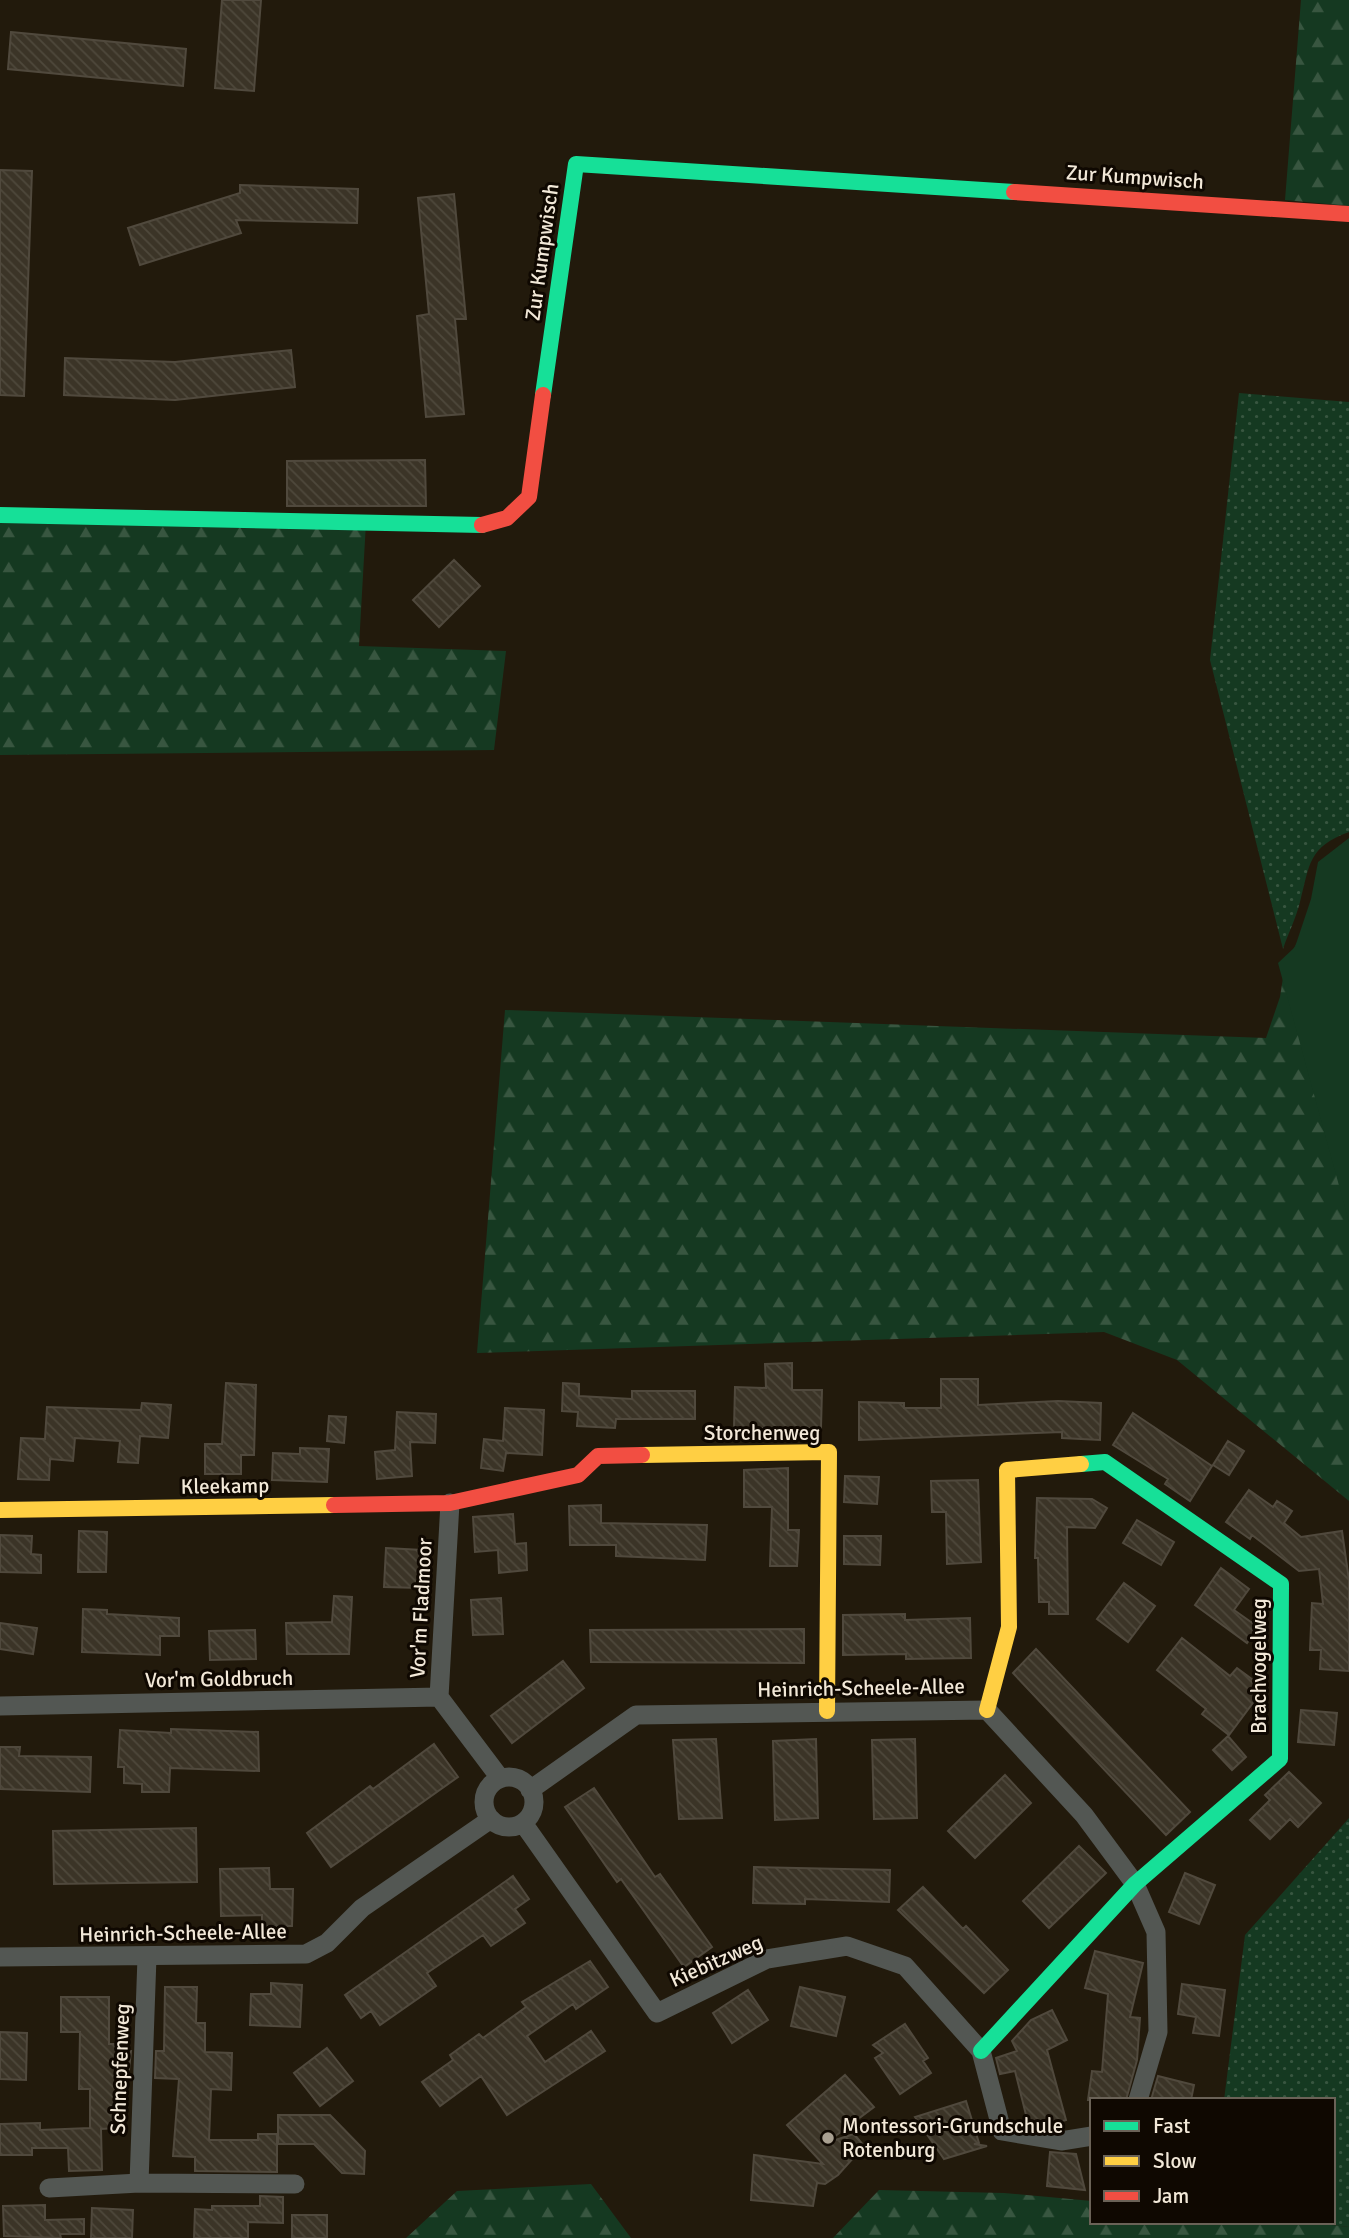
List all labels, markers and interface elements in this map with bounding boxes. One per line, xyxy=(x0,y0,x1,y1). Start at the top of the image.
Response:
street label: Zur Kumpwisch xyxy=(1065,159,1205,195)
street label: Zur Kumpwisch xyxy=(520,182,564,322)
street label: Storchenweg xyxy=(704,1420,820,1446)
street label: Kleekamp xyxy=(181,1472,269,1500)
street label: Vor'm Fladmoor xyxy=(404,1537,438,1679)
street label: Brachvogelweg xyxy=(1246,1598,1272,1734)
street label: Vor'm Goldbruch xyxy=(145,1665,293,1693)
street label: Heinrich-Scheele-Allee xyxy=(757,1673,965,1703)
street label: Heinrich-Scheele-Allee xyxy=(79,1918,287,1948)
street label: Kiebitzweg xyxy=(666,1929,766,1993)
street label: Schnepfenweg xyxy=(105,2003,135,2135)
legend xyxy=(1090,2098,1335,2224)
place label: Montessori-Grundschule Rotenburg xyxy=(842,2113,1063,2163)
text: Fast xyxy=(1153,2113,1190,2139)
marker: Montessori-Grundschule Rotenburg xyxy=(820,2130,836,2146)
text: Slow xyxy=(1153,2148,1197,2174)
text: Jam xyxy=(1153,2183,1189,2209)

